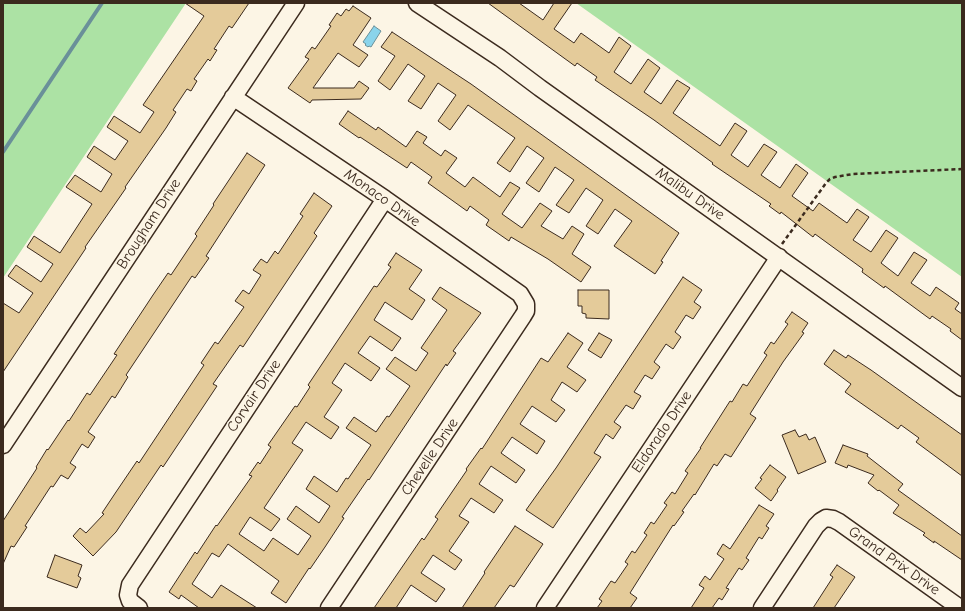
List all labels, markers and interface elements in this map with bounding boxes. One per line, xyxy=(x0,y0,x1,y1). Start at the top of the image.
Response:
street label: Malibu Drive xyxy=(652,164,728,224)
street label: Monaco Drive xyxy=(340,165,424,231)
street label: Brougham Drive xyxy=(113,175,185,273)
street label: Corvair Drive xyxy=(223,356,285,436)
street label: Eldorado Drive xyxy=(628,388,696,476)
street label: Chevelle Drive xyxy=(397,415,463,499)
street label: Grand Prix Drive xyxy=(845,523,943,599)

